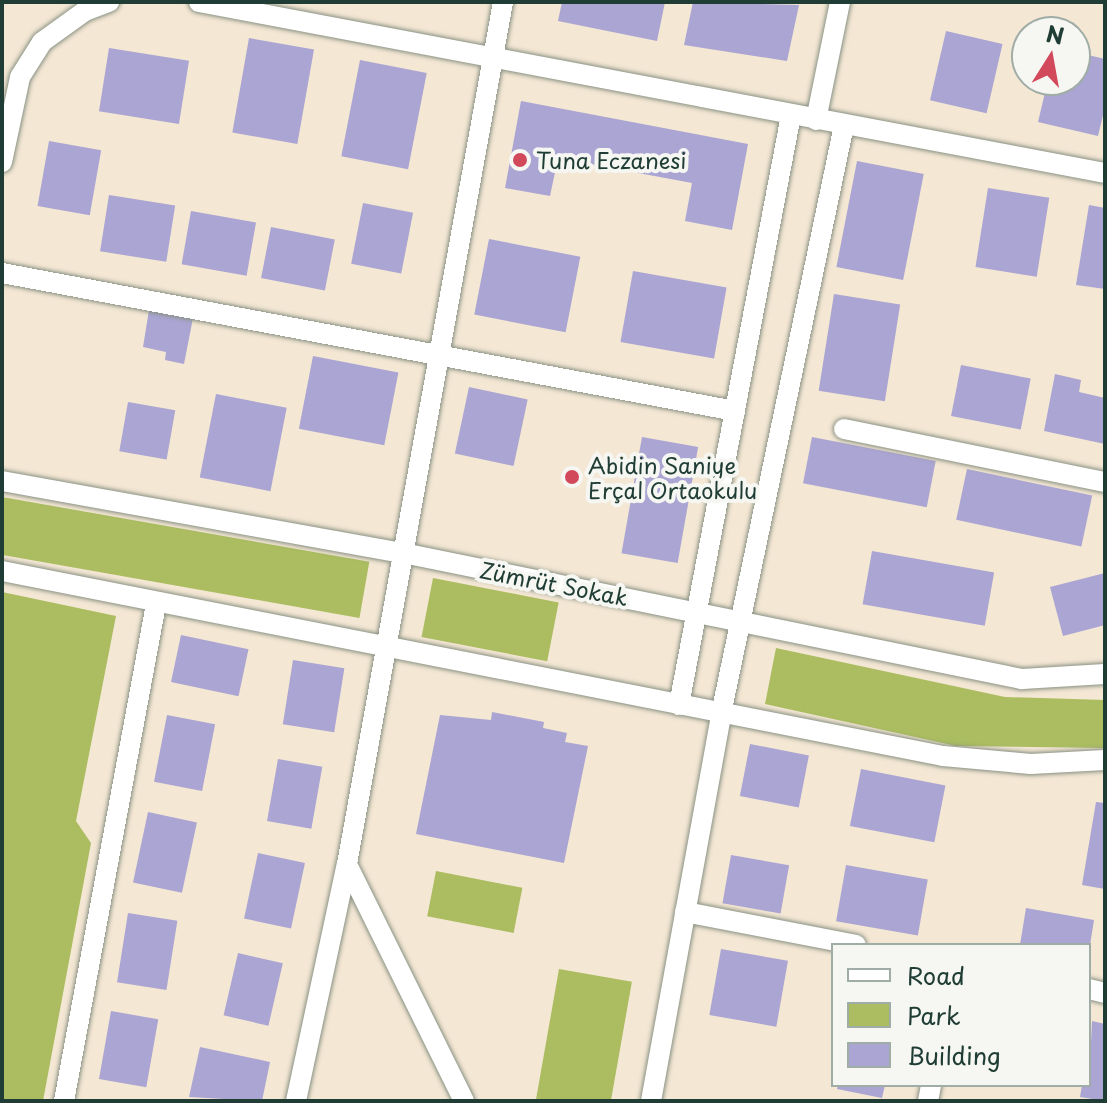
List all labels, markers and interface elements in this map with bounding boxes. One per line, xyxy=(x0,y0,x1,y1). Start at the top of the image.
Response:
north arrow xyxy=(1011,16,1091,96)
text: N xyxy=(1044,16,1067,52)
place label: Tuna Eczanesi xyxy=(536,147,685,173)
marker: Tuna Eczanesi xyxy=(511,151,529,169)
place label: Abidin Saniye Erçal Ortaokulu xyxy=(588,451,757,502)
marker: Abidin Saniye Erçal Ortaokulu xyxy=(563,468,581,486)
street label: Zümrüt Sokak xyxy=(477,556,631,610)
legend xyxy=(831,943,1091,1087)
text: Road xyxy=(907,957,965,993)
text: Park xyxy=(907,997,961,1033)
text: Building xyxy=(907,1037,1001,1073)

